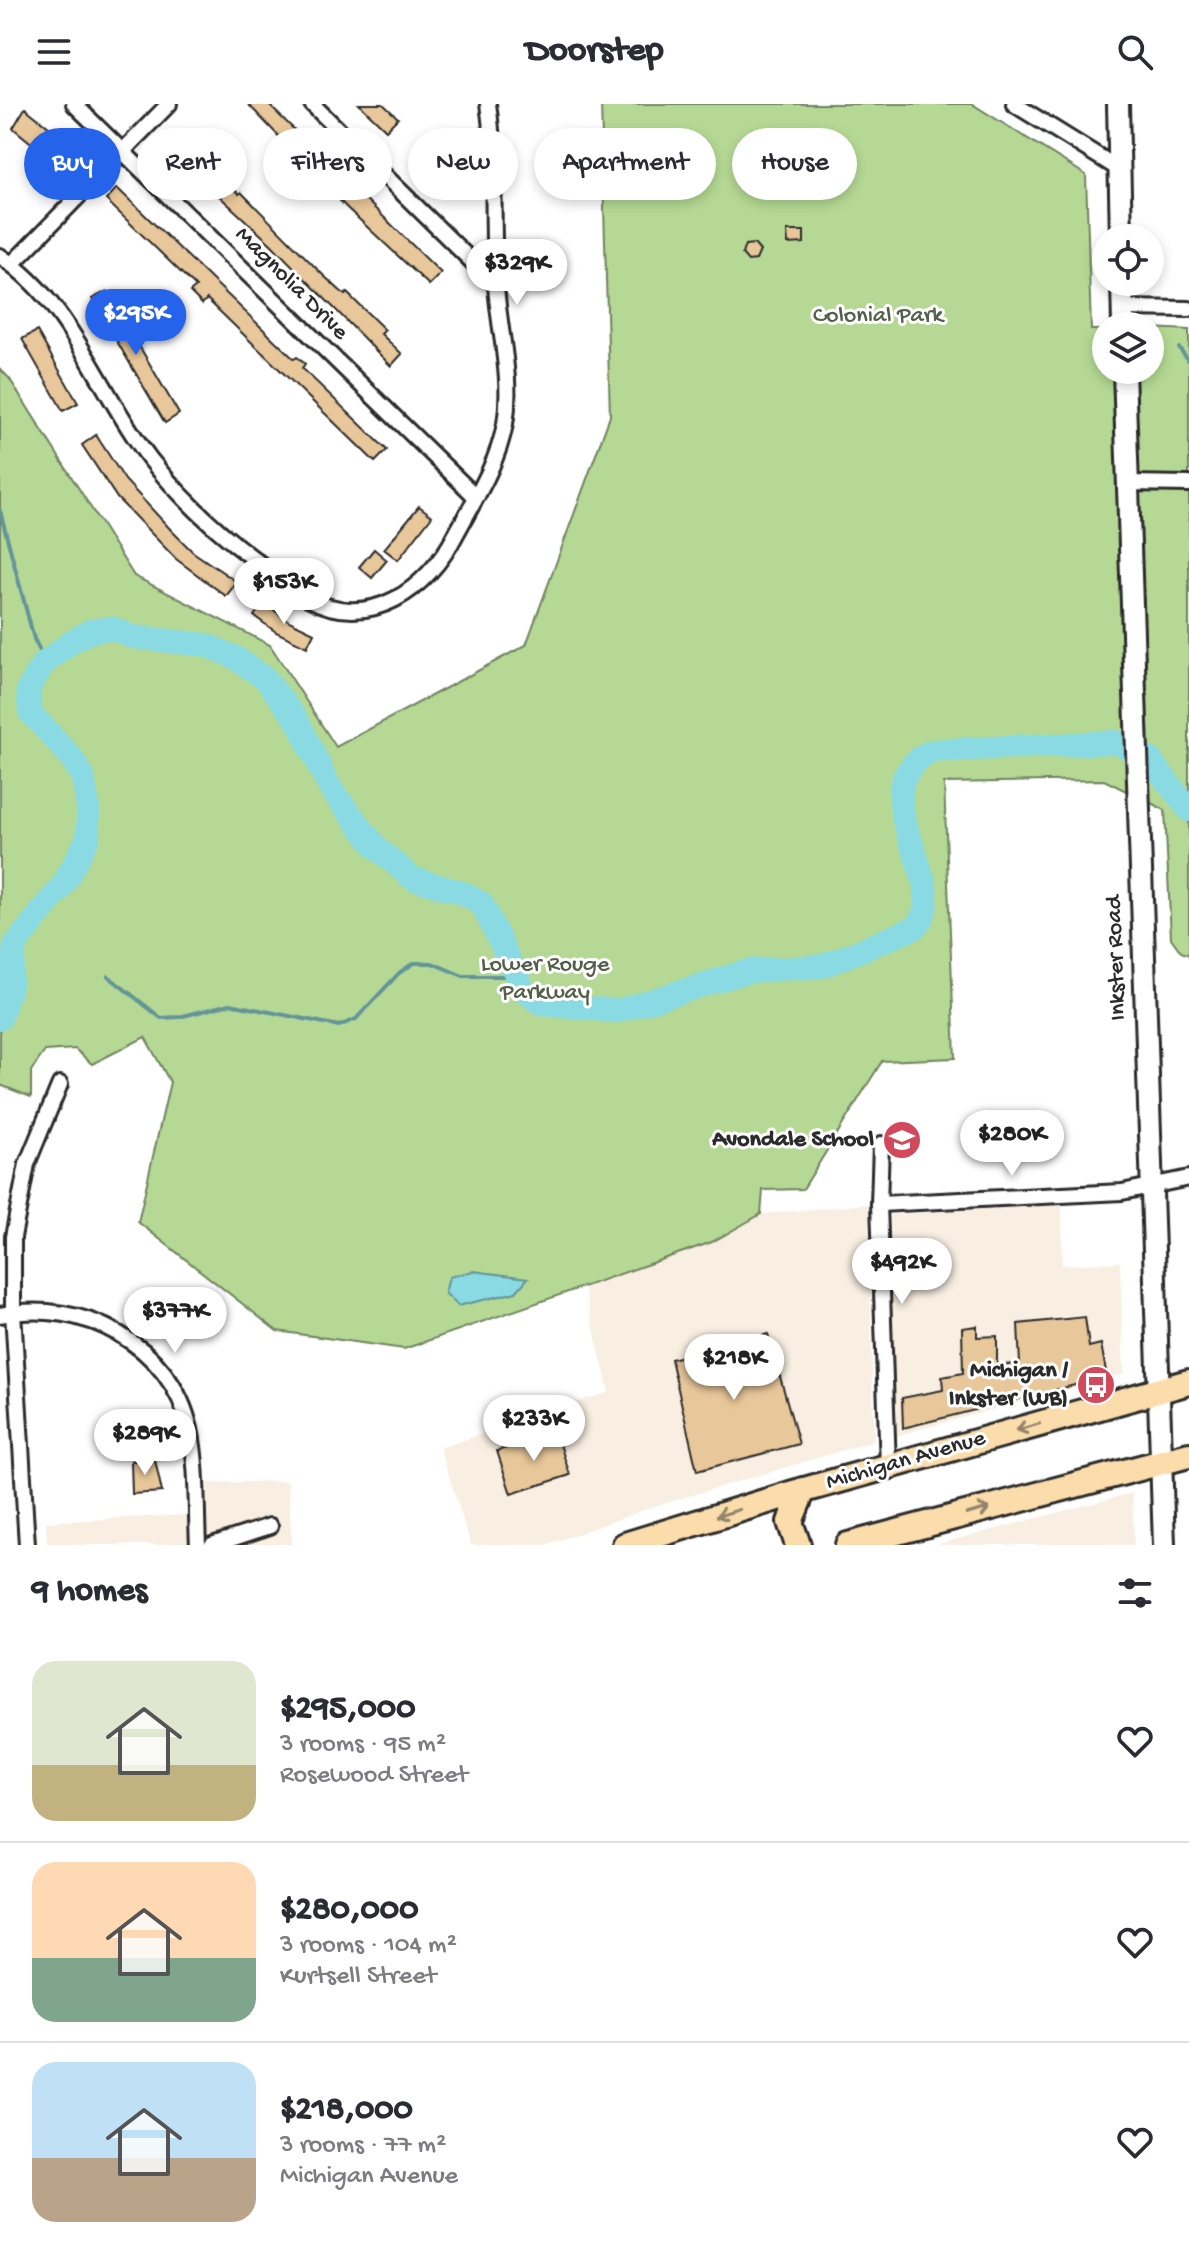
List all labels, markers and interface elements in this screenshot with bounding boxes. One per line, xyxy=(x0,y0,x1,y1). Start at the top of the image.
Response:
icon: menu xyxy=(32,30,76,74)
icon: search xyxy=(1113,30,1157,74)
text: Doorstep xyxy=(526,31,663,74)
chip: Buy xyxy=(24,128,121,200)
chip: Rent xyxy=(137,128,247,200)
chip: Filters xyxy=(263,128,392,200)
chip: New xyxy=(408,128,518,200)
chip: Apartment xyxy=(534,128,716,200)
chip: House xyxy=(732,128,857,200)
street label: Magnolia Drive xyxy=(228,221,354,347)
map controls xyxy=(1092,224,1164,384)
button: locate xyxy=(1092,224,1164,296)
pin: $329K xyxy=(461,239,573,307)
text: $329K xyxy=(484,249,550,280)
pin: $295K xyxy=(80,289,192,357)
text: $295K xyxy=(103,299,169,330)
park label: Colonial Park xyxy=(813,302,945,331)
button: layers xyxy=(1092,312,1164,384)
pin: $153K xyxy=(228,558,340,626)
text: $153K xyxy=(252,568,316,599)
street label: Inkster Road xyxy=(1100,893,1134,1021)
park label: Lower Rouge Parkway xyxy=(481,951,610,1008)
pin: $280K xyxy=(956,1110,1068,1178)
school or university icon: Avondale School xyxy=(881,1119,923,1161)
text: $280K xyxy=(978,1120,1046,1151)
place label: Avondale School xyxy=(711,1126,874,1155)
pin: $492K xyxy=(846,1238,958,1306)
text: $492K xyxy=(870,1248,934,1279)
pin: $377K xyxy=(119,1287,231,1355)
text: $377K xyxy=(142,1297,208,1328)
pin: $218K xyxy=(678,1334,790,1402)
text: $218K xyxy=(702,1344,766,1375)
place label: Michigan / Inkster (WB) xyxy=(949,1357,1068,1414)
bus stop icon: Michigan / Inkster (WB) xyxy=(1075,1364,1117,1406)
pin: $233K xyxy=(478,1395,590,1463)
text: $233K xyxy=(501,1405,567,1436)
pin: $289K xyxy=(89,1409,201,1477)
text: $289K xyxy=(112,1419,178,1450)
one-way arrow xyxy=(1016,1420,1042,1435)
street label: Michigan Avenue xyxy=(823,1424,990,1498)
one-way arrow xyxy=(964,1502,990,1517)
one-way arrow xyxy=(716,1506,742,1521)
icon: filters xyxy=(1113,1571,1157,1615)
text: 9 homes xyxy=(32,1573,147,1613)
text: $295,000 xyxy=(280,1690,415,1730)
icon: home xyxy=(96,1693,192,1789)
icon: heart xyxy=(1113,1719,1157,1763)
text: 3 rooms · 95 m² xyxy=(280,1730,446,1761)
text: Rosewood Street xyxy=(280,1761,468,1792)
text: $280,000 xyxy=(280,1891,418,1931)
icon: home xyxy=(96,1894,192,1990)
icon: heart xyxy=(1113,1920,1157,1964)
text: 3 rooms · 104 m² xyxy=(280,1931,457,1962)
text: Kurtsell Street xyxy=(280,1962,436,1993)
text: $218,000 xyxy=(280,2091,413,2131)
icon: home xyxy=(96,2094,192,2190)
icon: heart xyxy=(1113,2120,1157,2164)
text: 3 rooms · 77 m² xyxy=(280,2131,446,2162)
text: Michigan Avenue xyxy=(280,2162,458,2193)

